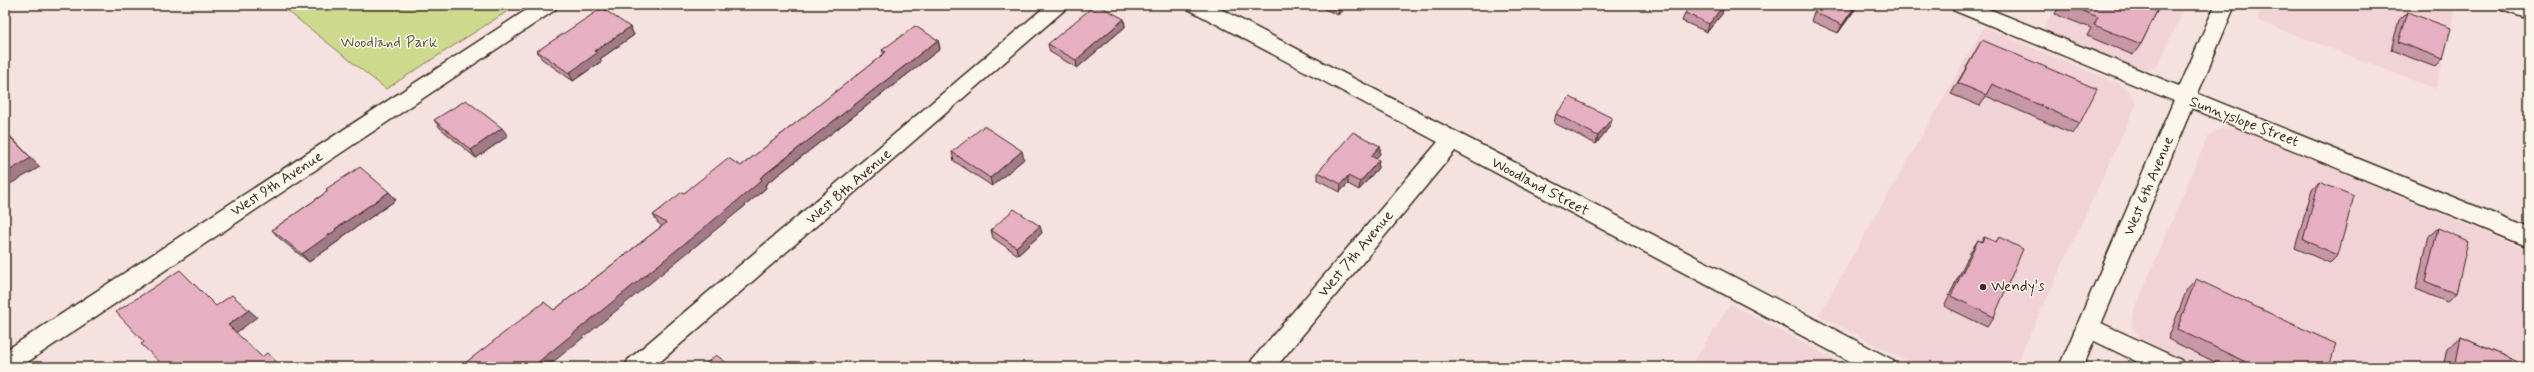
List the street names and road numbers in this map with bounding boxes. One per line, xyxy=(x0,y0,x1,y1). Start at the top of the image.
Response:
street label: Sunnyslope Street xyxy=(2186,92,2302,152)
street label: West 6th Avenue xyxy=(2119,133,2179,239)
street label: West 8th Avenue xyxy=(802,144,896,230)
street label: West 9th Avenue xyxy=(227,147,327,221)
street label: Woodland Street xyxy=(1488,153,1592,221)
street label: West 7th Avenue xyxy=(1314,206,1398,302)

